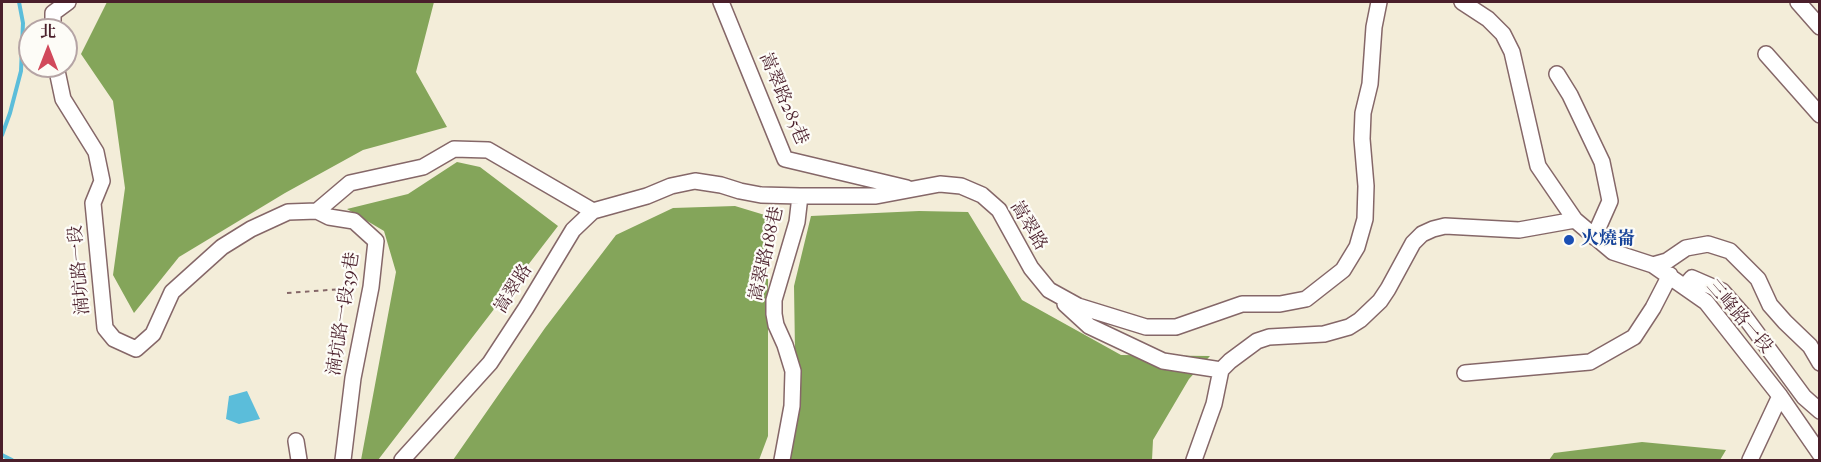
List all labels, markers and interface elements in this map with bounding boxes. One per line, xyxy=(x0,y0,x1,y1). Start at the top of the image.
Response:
north arrow xyxy=(18,18,78,78)
text: 北 xyxy=(40,22,56,41)
street label: 嵩翠路285巷 xyxy=(754,50,812,148)
street label: 嵩翠路 xyxy=(1005,197,1051,255)
street label: 嵩翠路188巷 xyxy=(746,205,788,303)
street label: 湳坑路一段 xyxy=(65,224,95,316)
place label: 火燒崙 xyxy=(1581,229,1635,251)
marker: 火燒崙 xyxy=(1562,233,1576,247)
street label: 湳坑路一段39巷 xyxy=(324,251,364,377)
street label: 嵩翠路 xyxy=(491,260,537,318)
street label: 三峰路一段 xyxy=(1701,276,1777,358)

